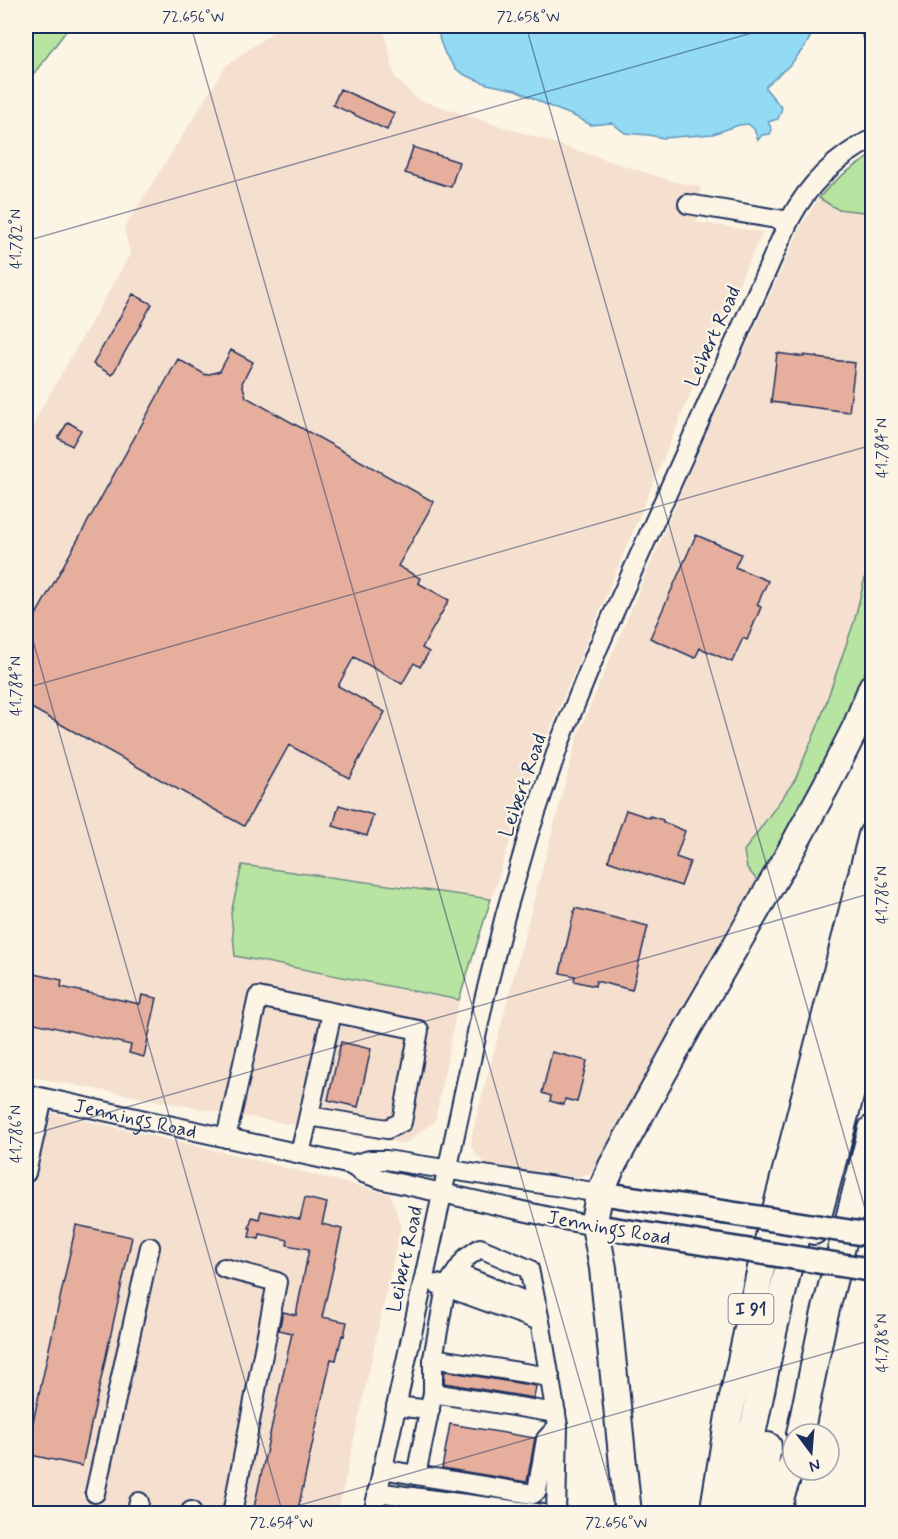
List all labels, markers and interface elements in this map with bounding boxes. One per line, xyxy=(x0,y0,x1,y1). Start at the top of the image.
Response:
text: 72.656°W xyxy=(162,8,224,28)
text: 72.658°W xyxy=(496,8,560,28)
text: 41.782°N xyxy=(7,209,27,269)
street label: Leibert Road xyxy=(679,282,748,391)
text: 41.784°N xyxy=(873,418,893,478)
text: 41.784°N xyxy=(7,656,27,716)
street label: Leibert Road xyxy=(493,730,554,841)
text: 41.786°N xyxy=(873,866,893,924)
street label: Jennings Road xyxy=(71,1093,199,1146)
text: 41.786°N xyxy=(7,1105,27,1163)
street label: Leibert Road xyxy=(381,1204,430,1315)
street label: Jennings Road xyxy=(544,1204,673,1255)
road number: I 91 xyxy=(728,1294,774,1324)
text: 41.788°N xyxy=(873,1313,893,1373)
north arrow xyxy=(781,1422,841,1482)
text: N xyxy=(807,1453,823,1477)
text: 72.654°W xyxy=(249,1514,313,1534)
text: 72.656°W xyxy=(585,1514,647,1534)

